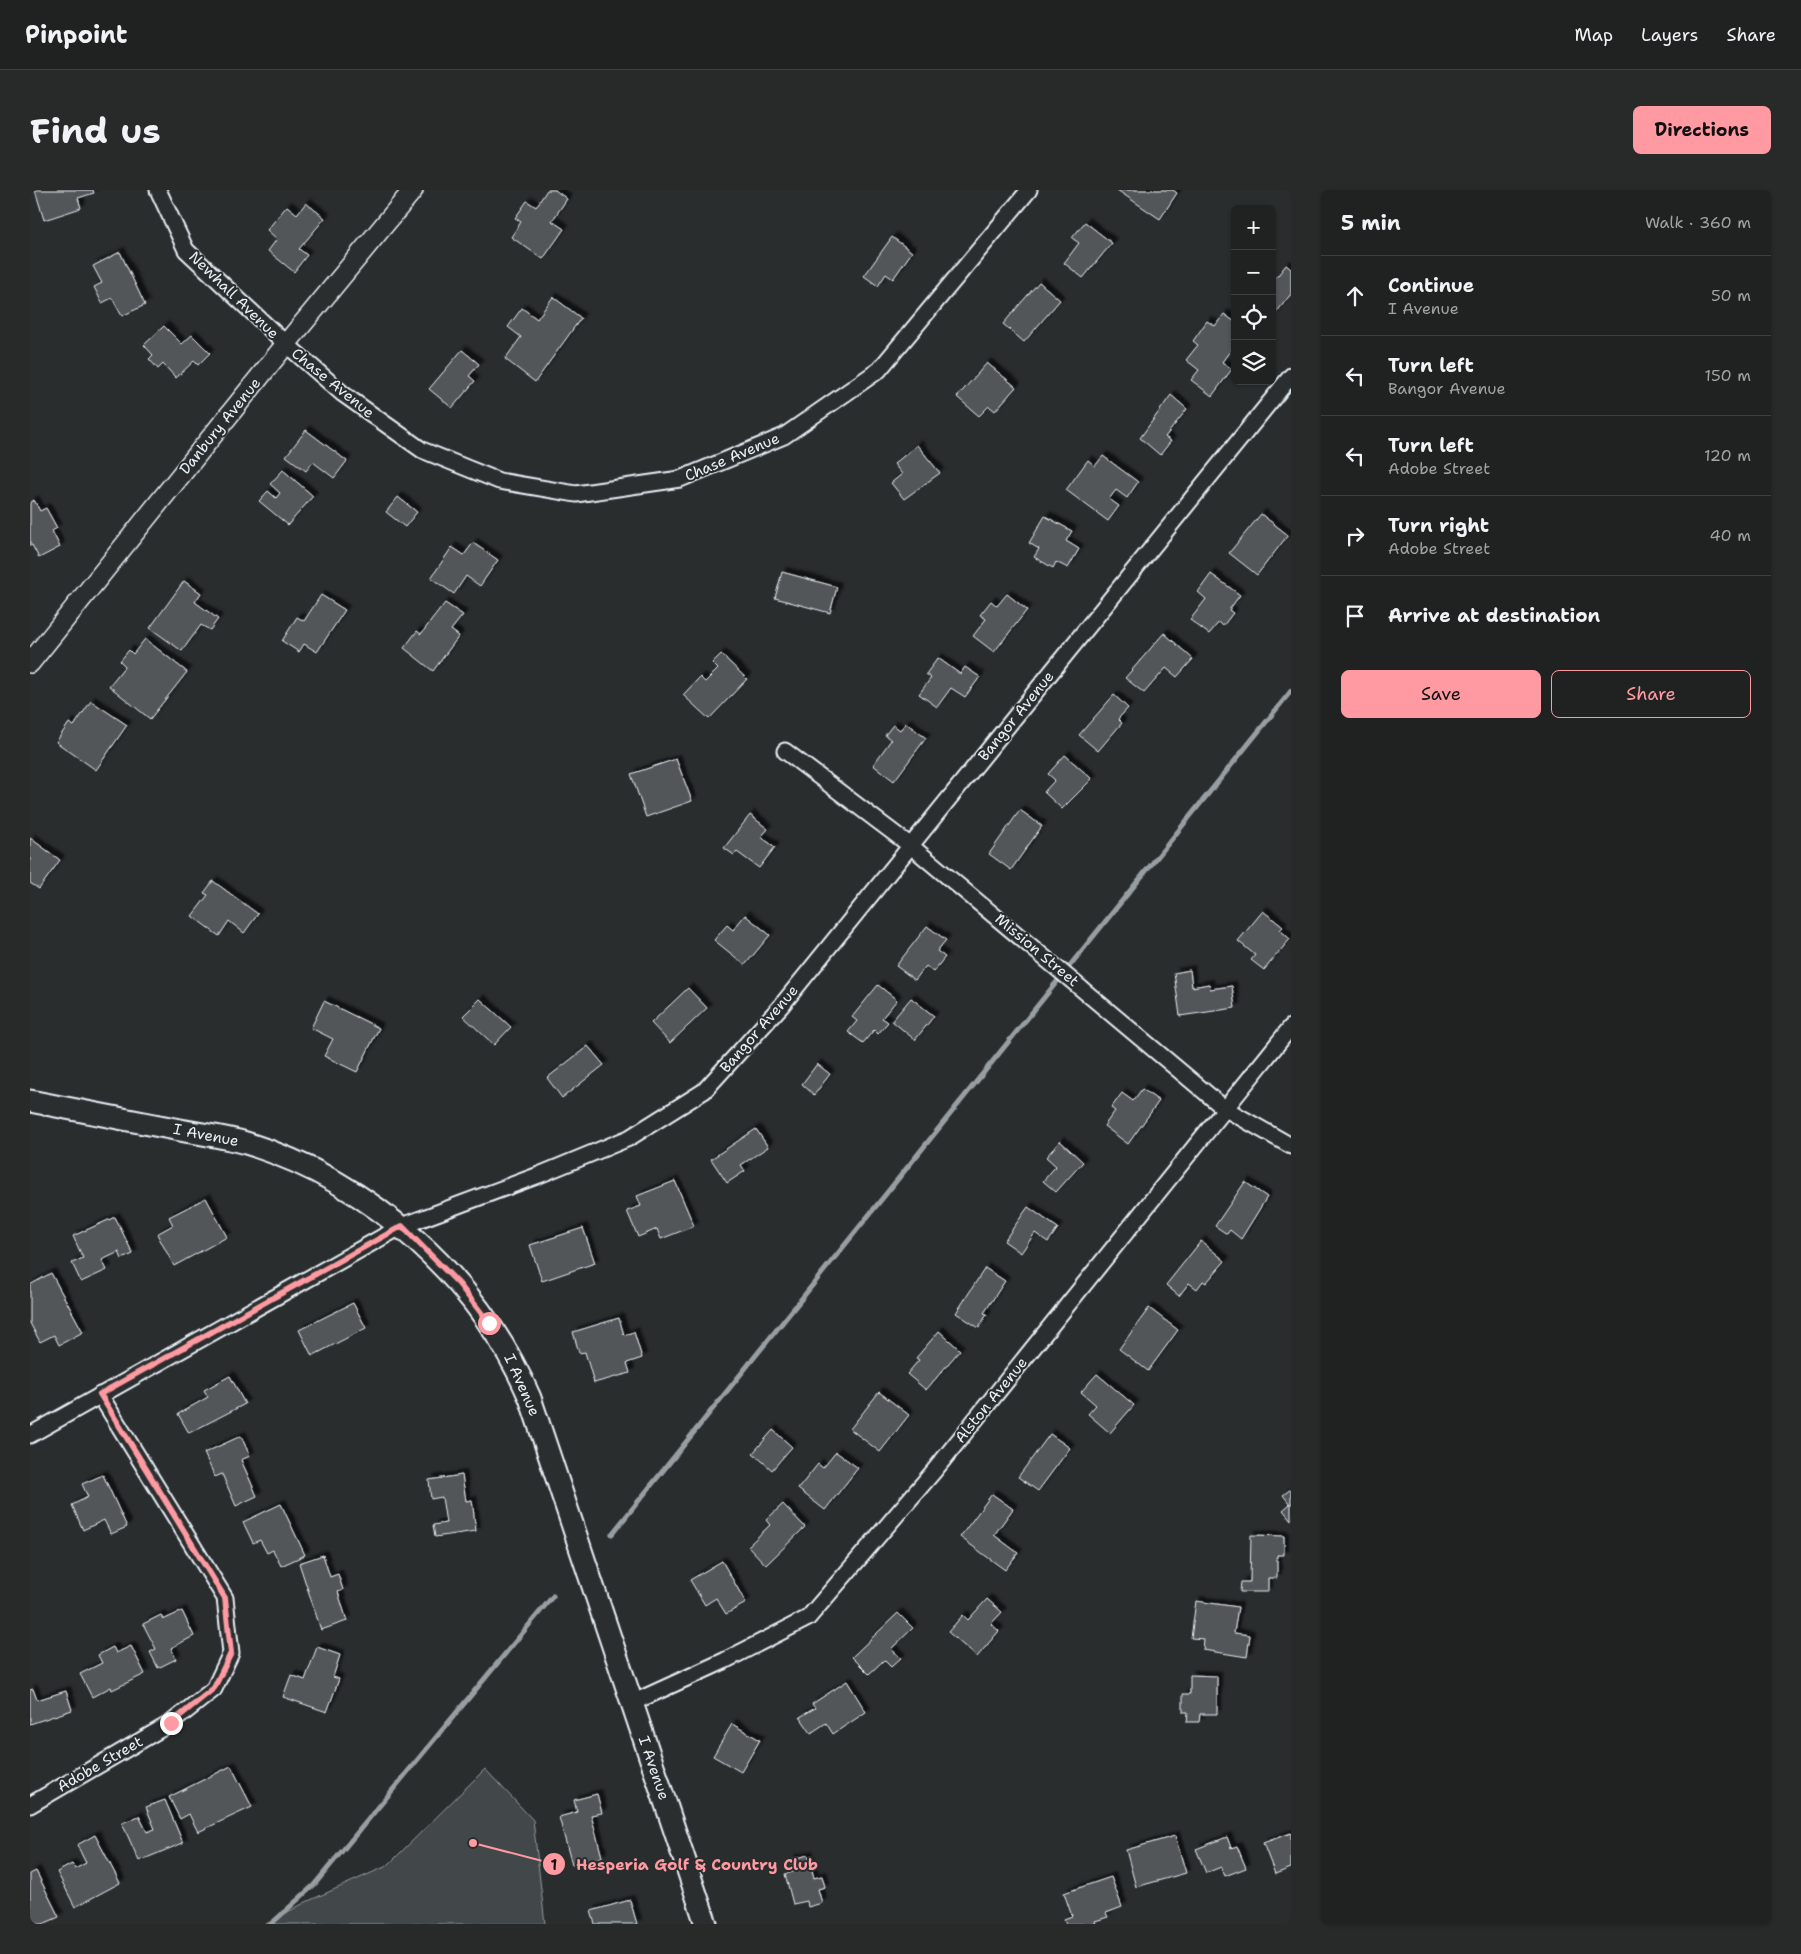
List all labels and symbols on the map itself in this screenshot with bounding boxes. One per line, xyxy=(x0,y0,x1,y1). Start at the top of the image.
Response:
street label: Newhall Avenue xyxy=(185,247,283,343)
street label: Chase Avenue xyxy=(287,343,379,423)
street label: Danbury Avenue xyxy=(175,374,265,478)
street label: Chase Avenue xyxy=(682,428,782,486)
street label: Bangor Avenue xyxy=(974,667,1058,765)
street label: Mission Street xyxy=(991,909,1083,991)
street label: Bangor Avenue xyxy=(715,981,803,1077)
street label: I Avenue xyxy=(172,1119,240,1151)
route start xyxy=(478,1312,501,1335)
street label: I Avenue xyxy=(499,1351,545,1419)
street label: Alston Avenue xyxy=(950,1353,1032,1447)
route end xyxy=(160,1712,183,1735)
street label: Adobe Street xyxy=(54,1731,146,1797)
street label: I Avenue xyxy=(634,1733,674,1803)
callout: Hesperia Golf & Country Club xyxy=(541,1849,828,1880)
text: Hesperia Golf & Country Club xyxy=(576,1854,818,1875)
text: 1 xyxy=(551,1855,558,1875)

